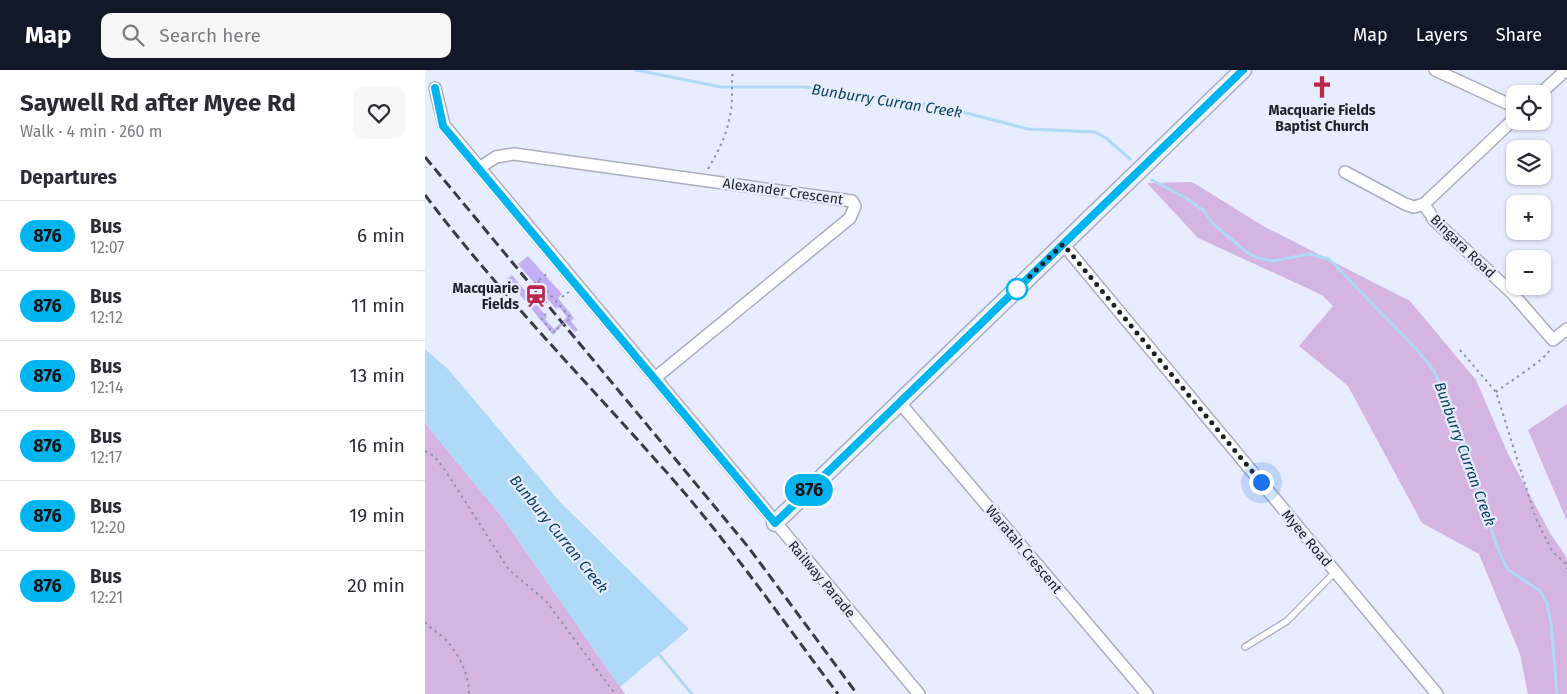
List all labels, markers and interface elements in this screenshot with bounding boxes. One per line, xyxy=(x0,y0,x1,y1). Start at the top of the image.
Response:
search box xyxy=(101,13,451,58)
text: Map xyxy=(25,21,71,49)
icon: search xyxy=(119,21,147,49)
text: Search here xyxy=(159,24,261,47)
text: Map xyxy=(1353,24,1388,46)
text: Layers xyxy=(1416,24,1468,46)
text: Share xyxy=(1496,24,1542,46)
church icon: Macquarie Fields Baptist Church xyxy=(1309,74,1335,100)
water label: Bunburry Curran Creek xyxy=(810,80,964,122)
map controls xyxy=(1506,85,1551,295)
button: locate xyxy=(1506,85,1551,130)
button: heart xyxy=(353,87,405,139)
text: Saywell Rd after Myee Rd xyxy=(20,89,296,117)
place label: Macquarie Fields Baptist Church xyxy=(1268,102,1376,135)
text: Walk · 4 min · 260 m xyxy=(20,122,162,141)
button: layers xyxy=(1506,140,1551,185)
text: Departures xyxy=(20,166,117,189)
street label: Alexander Crescent xyxy=(722,175,845,208)
button: + xyxy=(1506,195,1551,240)
street label: Bingara Road xyxy=(1427,211,1499,282)
text: Bus xyxy=(90,215,122,238)
text: 6 min xyxy=(357,224,405,247)
text: 876 xyxy=(33,225,62,247)
text: 12:07 xyxy=(90,238,124,257)
button: − xyxy=(1506,250,1551,295)
unlabelled marker xyxy=(1006,278,1028,300)
place label: Macquarie Fields xyxy=(453,280,519,313)
station icon: Macquarie Fields xyxy=(523,283,549,309)
text: Bus xyxy=(90,285,122,308)
text: 11 min xyxy=(351,294,405,317)
text: 876 xyxy=(33,295,62,317)
text: 12:12 xyxy=(90,308,123,327)
text: Bus xyxy=(90,355,122,378)
text: 13 min xyxy=(349,364,405,387)
text: 876 xyxy=(33,365,62,387)
text: 12:14 xyxy=(90,378,124,397)
water label: Bunburry Curran Creek xyxy=(1431,379,1499,529)
text: Bus xyxy=(90,425,122,448)
text: 16 min xyxy=(349,434,405,457)
text: 876 xyxy=(33,435,62,457)
text: 12:17 xyxy=(90,448,122,467)
your location xyxy=(1249,470,1274,495)
water label: Bunbury Curran Creek xyxy=(506,471,612,597)
line badge: 876 xyxy=(780,474,838,506)
text: 876 xyxy=(795,479,823,501)
text: Bus xyxy=(90,495,122,518)
street label: Waratah Crescent xyxy=(982,502,1066,598)
text: 19 min xyxy=(349,504,405,527)
text: 876 xyxy=(33,505,62,527)
street label: Myee Road xyxy=(1278,506,1335,570)
text: 12:20 xyxy=(90,518,126,537)
street label: Railway Parade xyxy=(784,537,859,621)
text: Bus xyxy=(90,565,122,588)
text: 20 min xyxy=(347,574,405,597)
text: 876 xyxy=(33,575,62,597)
text: 12:21 xyxy=(90,588,123,607)

